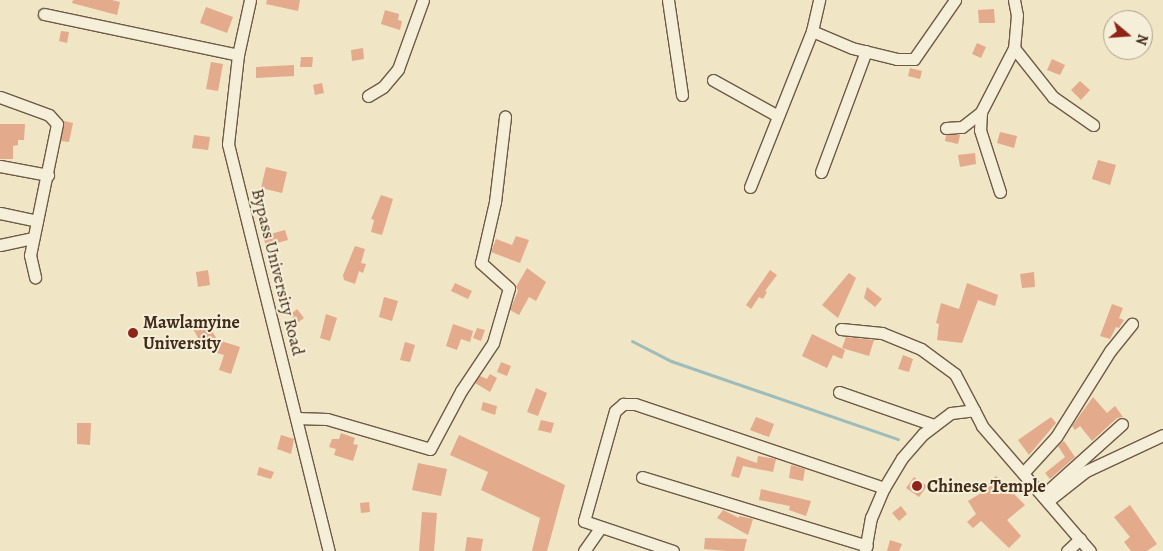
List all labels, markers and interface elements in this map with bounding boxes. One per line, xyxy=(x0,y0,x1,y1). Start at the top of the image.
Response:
north arrow xyxy=(1103,10,1153,60)
text: N xyxy=(1131,32,1152,47)
street label: Bypass University Road xyxy=(247,186,309,358)
place label: Mawlamyine University xyxy=(143,312,240,354)
marker: Mawlamyine University xyxy=(127,327,139,339)
place label: Chinese Temple xyxy=(927,475,1046,497)
marker: Chinese Temple xyxy=(911,480,923,492)

